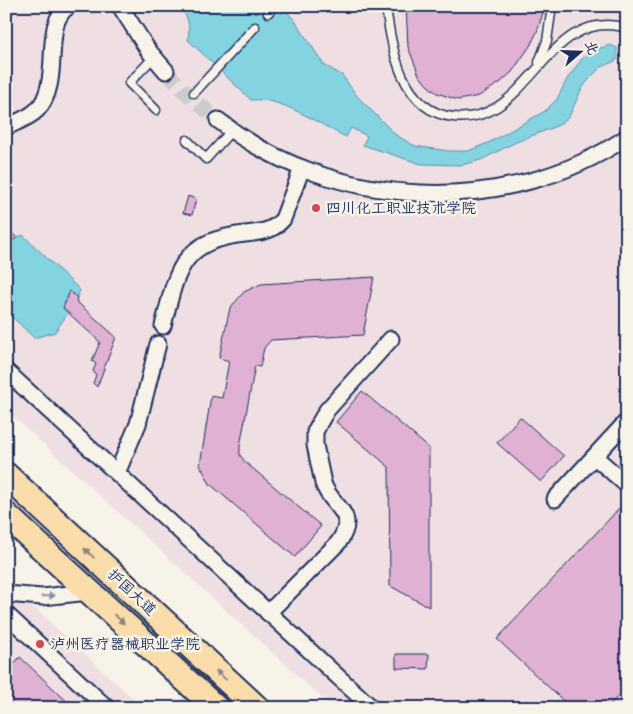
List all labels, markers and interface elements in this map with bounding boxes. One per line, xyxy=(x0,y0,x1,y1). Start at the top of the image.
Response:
north arrow xyxy=(556,28,606,78)
text: 北 xyxy=(578,37,606,59)
place label: 四川化工职业技术学院 xyxy=(326,195,476,221)
marker: 四川化工职业技术学院 xyxy=(310,202,322,214)
one-way arrow xyxy=(84,547,96,559)
street label: 护国大道 xyxy=(101,562,163,622)
one-way arrow xyxy=(40,592,56,600)
one-way arrow xyxy=(112,613,124,625)
place label: 泸州医疗器械职业学院 xyxy=(50,631,200,657)
marker: 泸州医疗器械职业学院 xyxy=(34,638,46,650)
one-way arrow xyxy=(216,669,228,681)

